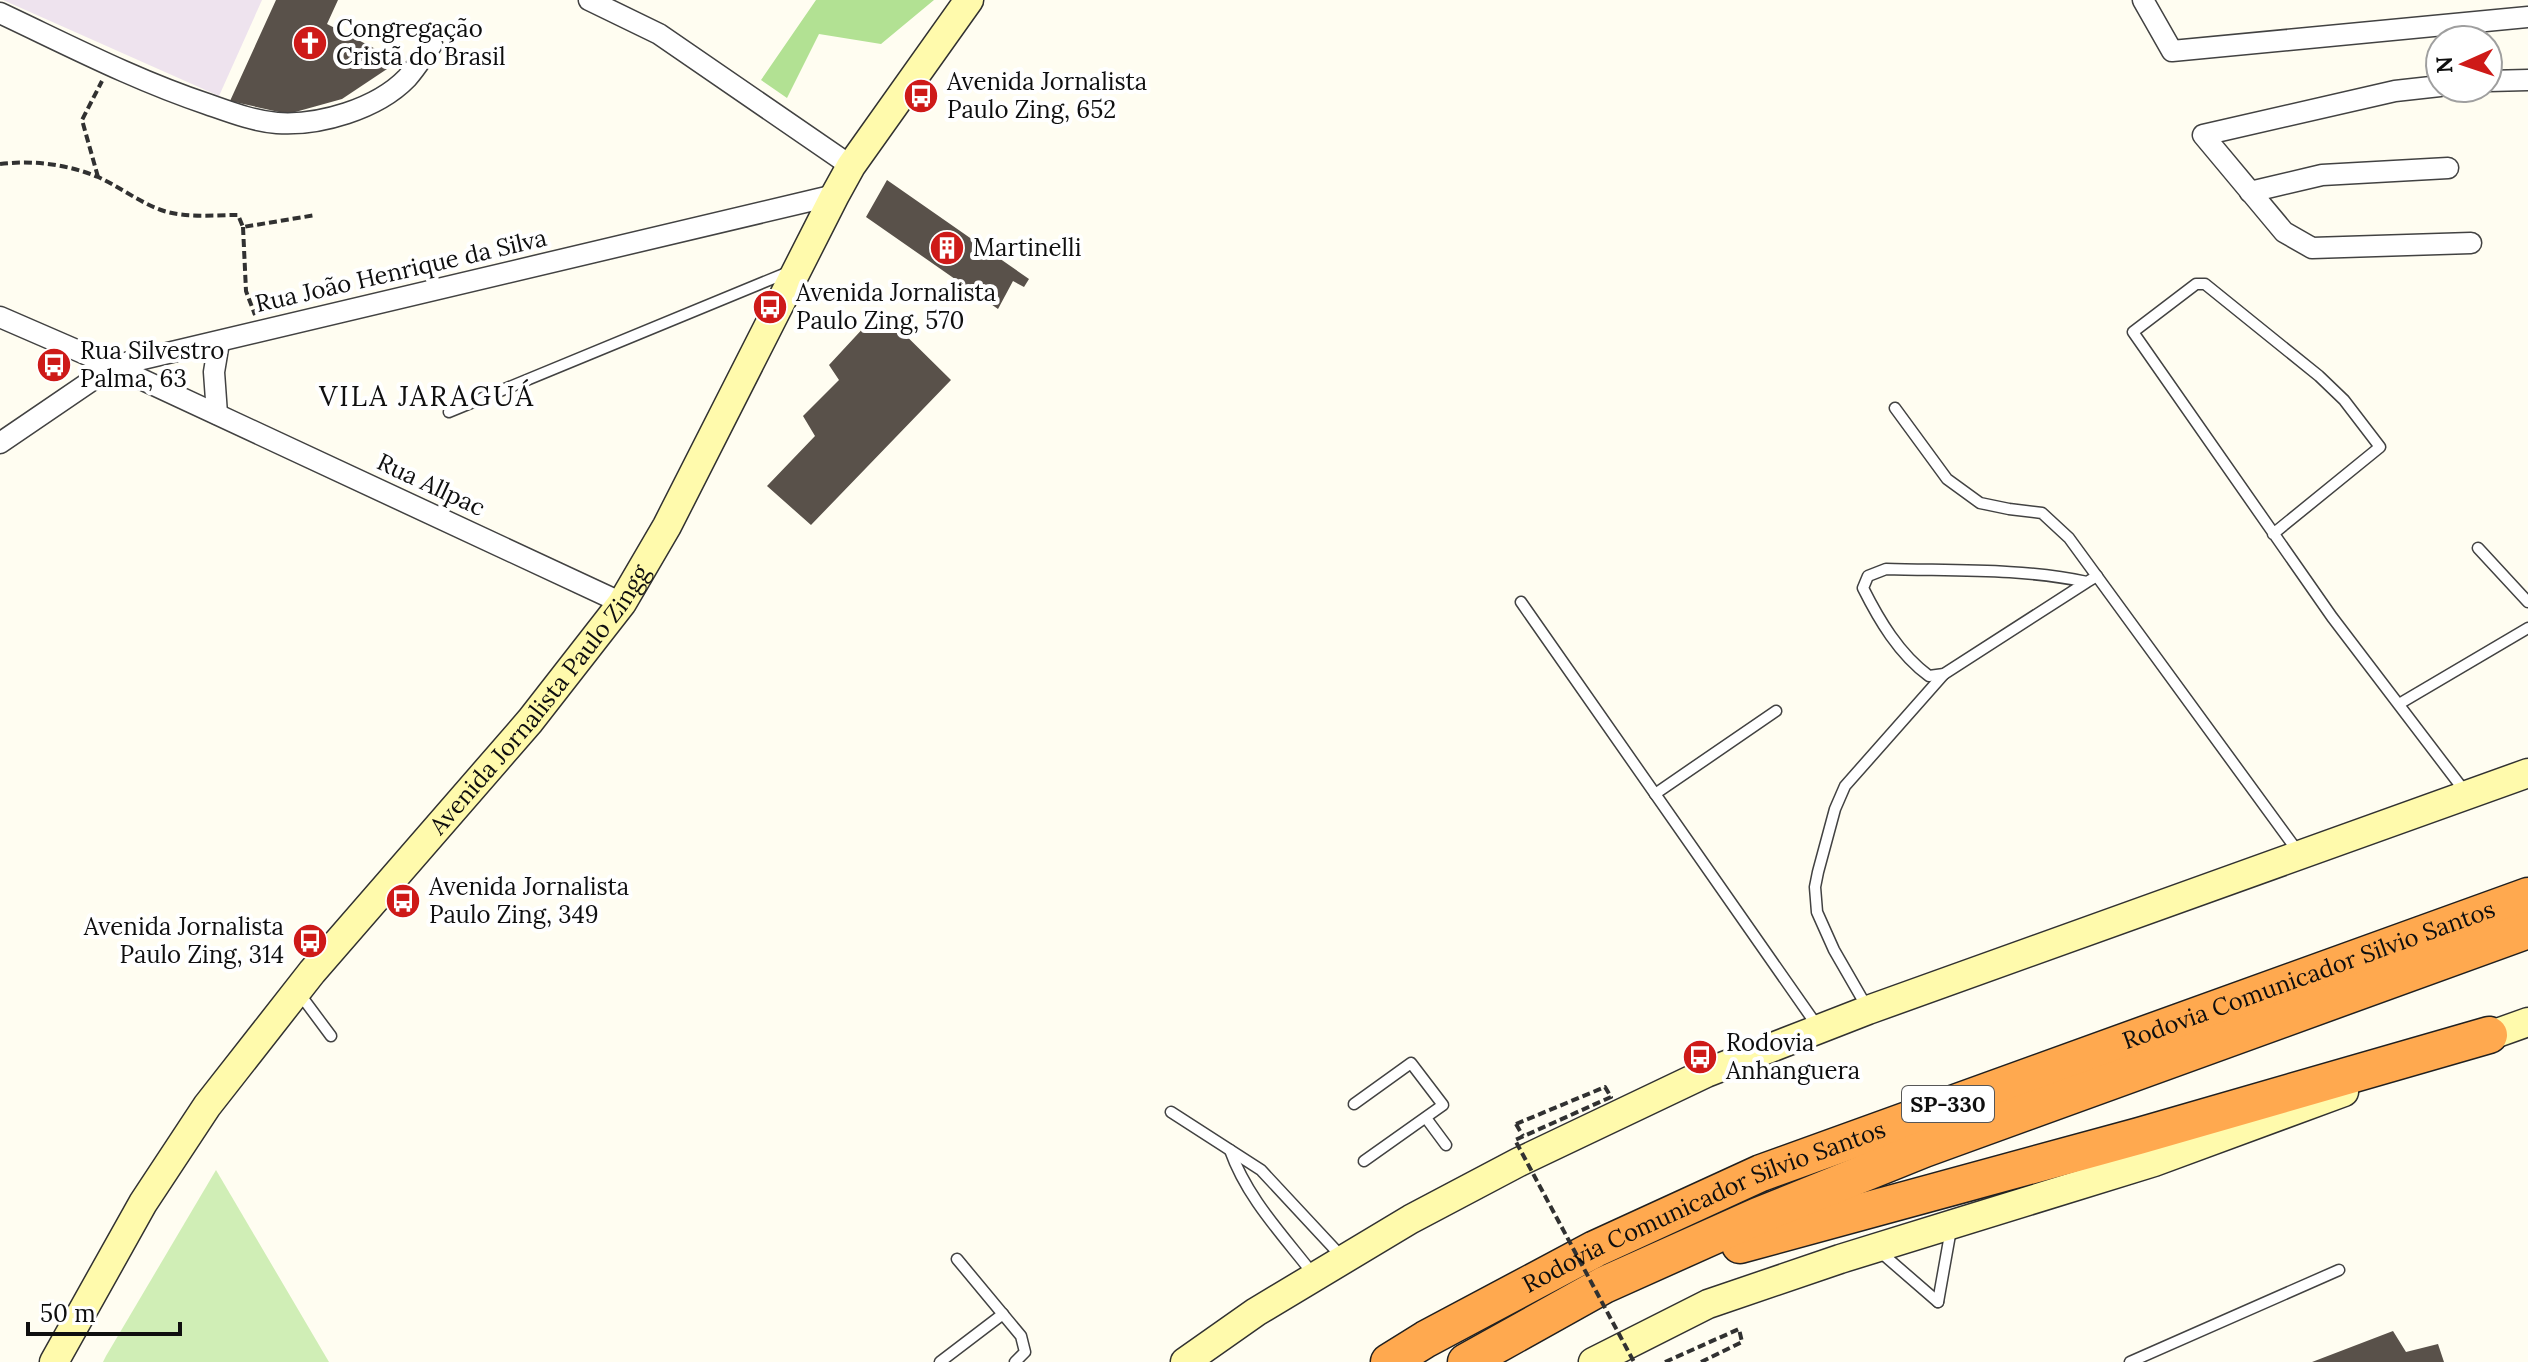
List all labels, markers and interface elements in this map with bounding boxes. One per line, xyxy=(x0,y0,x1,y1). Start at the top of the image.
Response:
place label: Congregação Cristã do Brasil xyxy=(336,13,505,72)
church icon: Congregação Cristã do Brasil xyxy=(291,24,329,62)
north arrow xyxy=(2424,24,2504,104)
text: N xyxy=(2430,56,2458,74)
place label: Avenida Jornalista Paulo Zing, 652 xyxy=(946,66,1147,125)
bus stop icon: Avenida Jornalista Paulo Zing, 652 xyxy=(902,77,940,115)
street label: Rua João Henrique da Silva xyxy=(252,222,550,319)
building icon: Martinelli xyxy=(928,229,966,267)
place label: Martinelli xyxy=(973,232,1081,263)
place label: Avenida Jornalista Paulo Zing, 570 xyxy=(795,277,996,336)
bus stop icon: Avenida Jornalista Paulo Zing, 570 xyxy=(751,288,789,326)
place label: Rua Silvestro Palma, 63 xyxy=(80,335,224,394)
bus stop icon: Rua Silvestro Palma, 63 xyxy=(35,346,73,384)
district label: VILA JARAGUÁ xyxy=(318,378,535,414)
street label: Rua Allpac xyxy=(372,446,490,523)
street label: Avenida Jornalista Paulo Zingg xyxy=(422,558,656,841)
place label: Avenida Jornalista Paulo Zing, 349 xyxy=(428,871,629,930)
bus stop icon: Avenida Jornalista Paulo Zing, 349 xyxy=(384,882,422,920)
street label: Rodovia Comunicador Silvio Santos xyxy=(2118,893,2499,1056)
place label: Avenida Jornalista Paulo Zing, 314 xyxy=(83,911,284,970)
bus stop icon: Avenida Jornalista Paulo Zing, 314 xyxy=(291,922,329,960)
place label: Rodovia Anhanguera xyxy=(1725,1027,1860,1086)
bus stop icon: Rodovia Anhanguera xyxy=(1681,1038,1719,1076)
road number: SP-330 xyxy=(1902,1086,1994,1122)
street label: Rodovia Comunicador Silvio Santos xyxy=(1517,1113,1890,1300)
scale bar xyxy=(28,1286,180,1336)
text: 50 m xyxy=(40,1298,96,1329)

